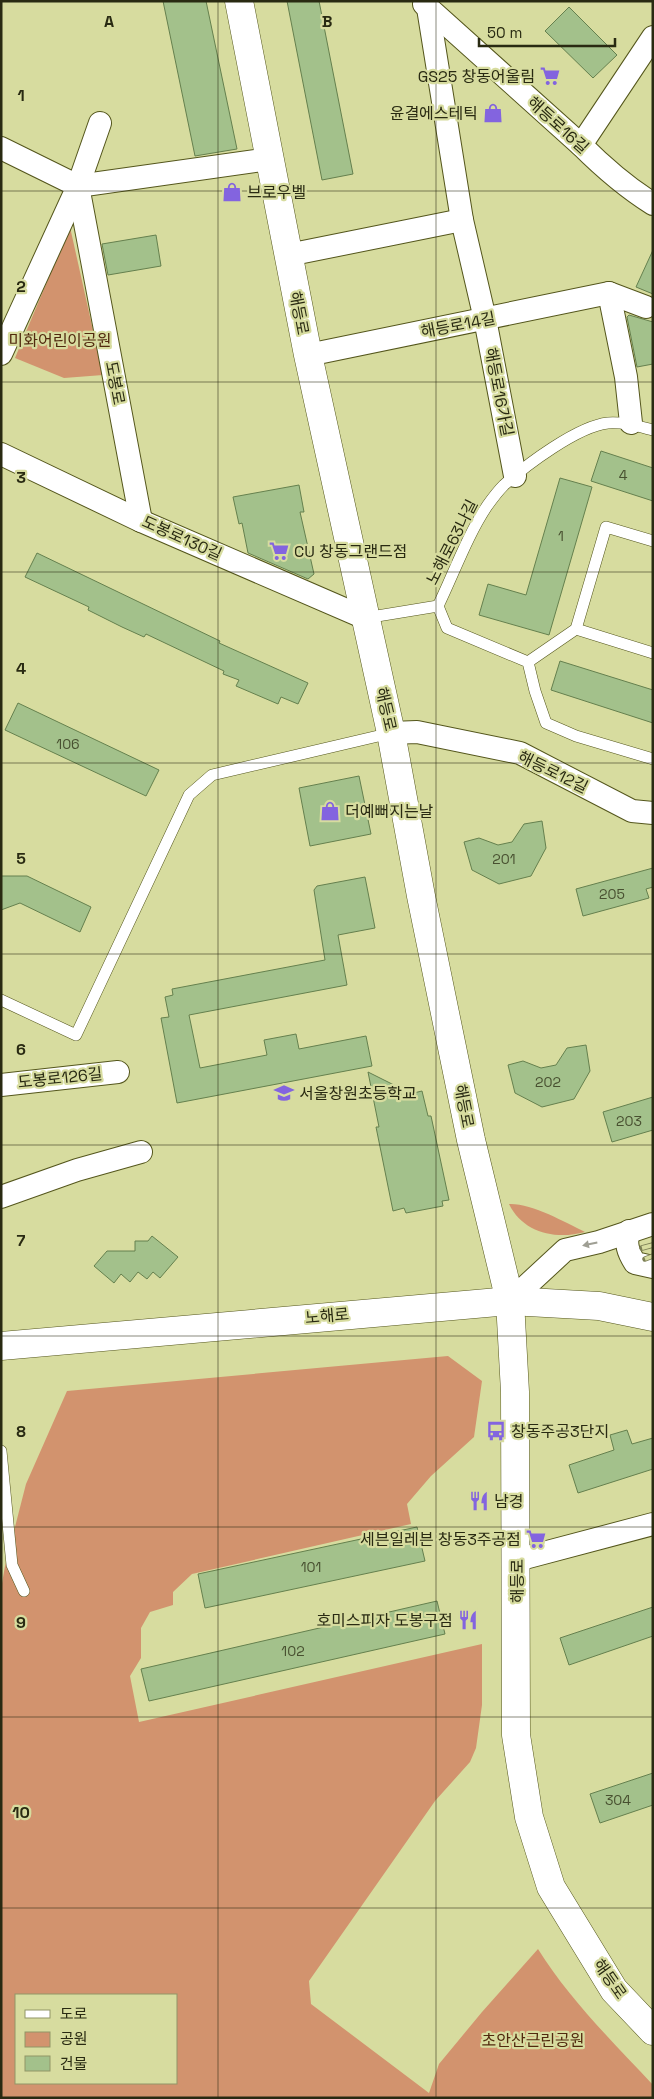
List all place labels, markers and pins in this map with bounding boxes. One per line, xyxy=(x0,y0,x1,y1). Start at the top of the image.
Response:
supermarket icon: GS25 창동어울림 xyxy=(539,65,561,87)
place label: GS25 창동어울림 xyxy=(418,66,535,87)
shop icon: 윤결에스테틱 xyxy=(482,102,504,124)
place label: 윤결에스테틱 xyxy=(390,103,478,124)
shop icon: 브로우벨 xyxy=(221,181,243,203)
place label: 브로우벨 xyxy=(247,182,306,203)
supermarket icon: CU 창동그랜드점 xyxy=(268,540,290,562)
place label: CU 창동그랜드점 xyxy=(294,541,407,562)
shop icon: 더예뻐지는날 xyxy=(319,800,341,822)
place label: 더예뻐지는날 xyxy=(345,801,434,822)
school or university icon: 서울창원초등학교 xyxy=(273,1082,295,1104)
place label: 서울창원초등학교 xyxy=(299,1083,417,1104)
bus stop icon: 창동주공3단지 xyxy=(485,1420,507,1442)
place label: 창동주공3단지 xyxy=(511,1421,609,1442)
restaurant icon: 남경 xyxy=(468,1490,490,1512)
place label: 남경 xyxy=(494,1491,523,1512)
supermarket icon: 세븐일레븐 창동3주공점 xyxy=(525,1528,547,1550)
place label: 세븐일레븐 창동3주공점 xyxy=(360,1529,521,1550)
restaurant icon: 호미스피자 도봉구점 xyxy=(457,1609,479,1631)
place label: 호미스피자 도봉구점 xyxy=(316,1610,453,1631)

